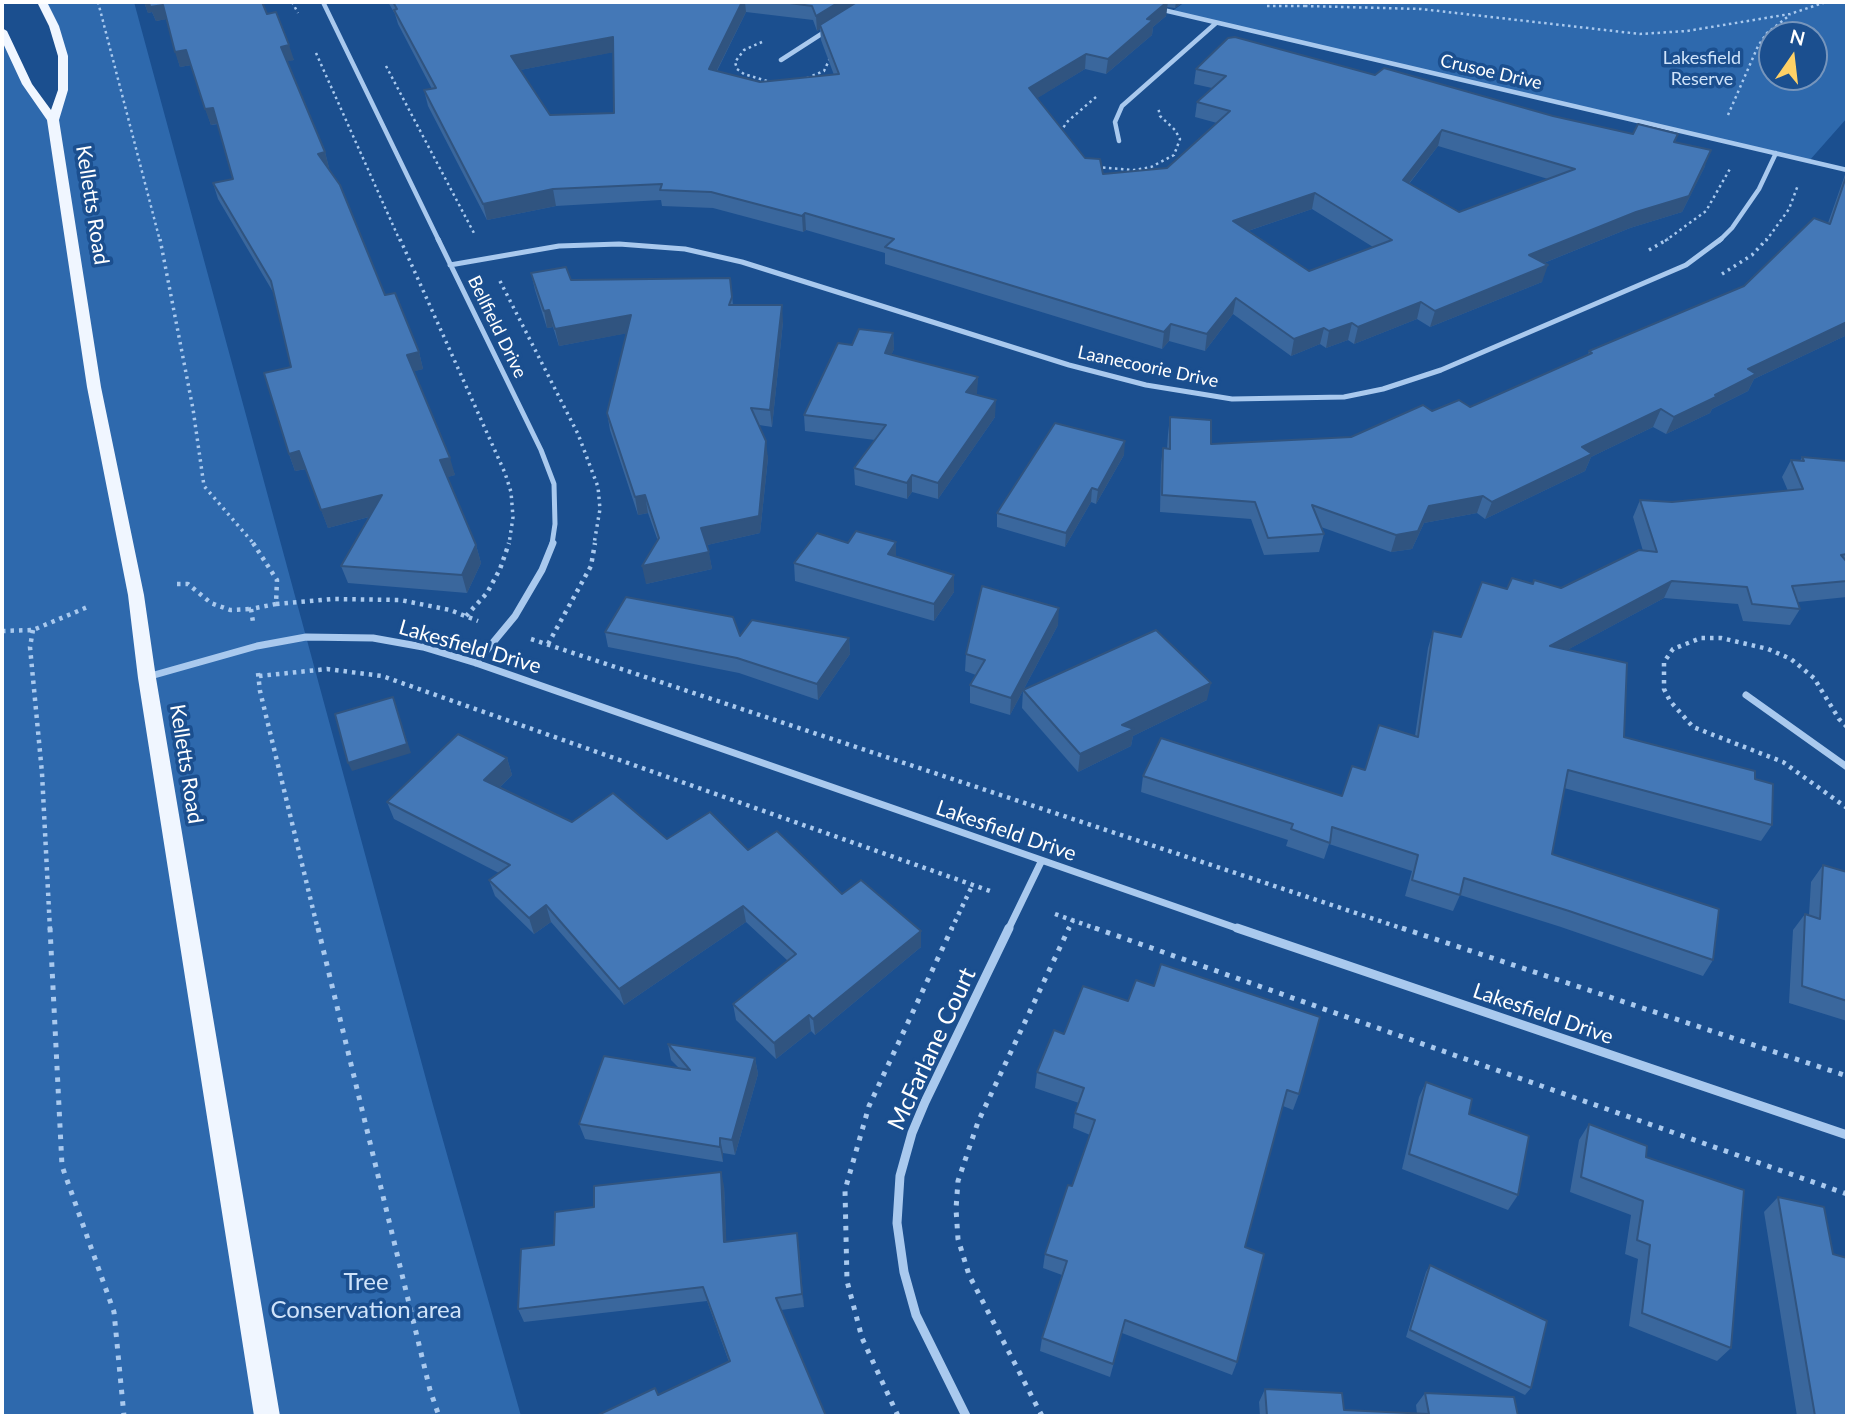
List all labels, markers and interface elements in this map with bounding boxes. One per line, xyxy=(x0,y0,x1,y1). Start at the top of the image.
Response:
north arrow xyxy=(1758,21,1828,91)
text: N xyxy=(1788,24,1808,50)
park label: Lakesfield Reserve xyxy=(1663,47,1741,90)
street label: Crusoe Drive xyxy=(1438,50,1544,94)
street label: Kelletts Road xyxy=(70,144,114,266)
street label: Bellfield Drive xyxy=(463,272,531,382)
street label: Laanecoorie Drive xyxy=(1076,342,1220,392)
street label: Lakesfield Drive xyxy=(396,615,544,679)
street label: Kelletts Road xyxy=(164,703,208,825)
street label: Lakesfield Drive xyxy=(933,795,1079,867)
street label: McFarlane Court xyxy=(882,963,982,1135)
street label: Lakesfield Drive xyxy=(1470,978,1616,1050)
park label: Tree Conservation area xyxy=(270,1268,462,1324)

